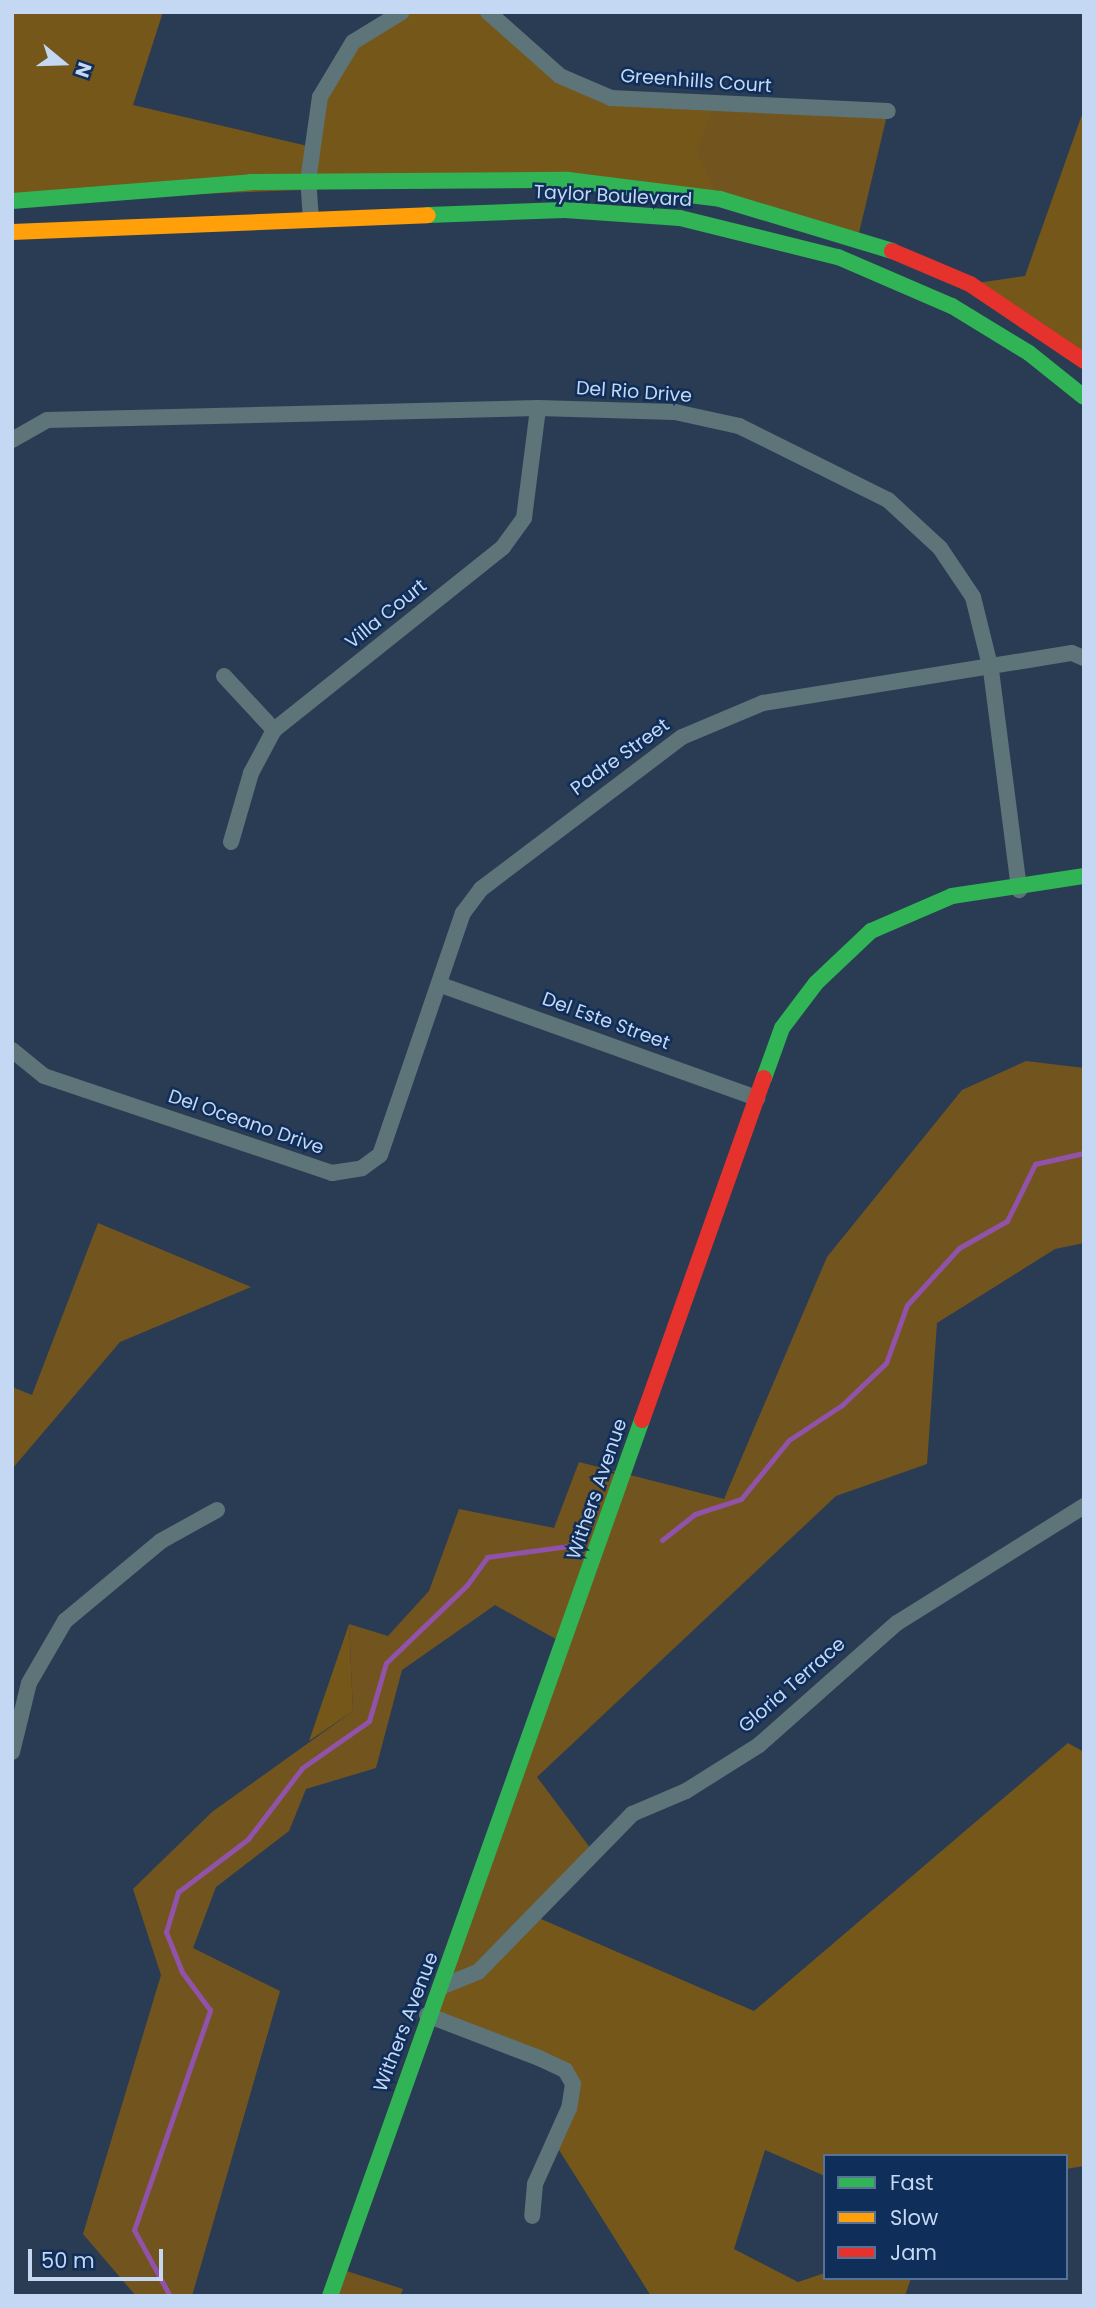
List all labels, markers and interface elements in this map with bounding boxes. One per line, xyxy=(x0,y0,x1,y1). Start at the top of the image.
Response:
north arrow xyxy=(28,28,98,98)
text: N xyxy=(68,59,98,81)
street label: Greenhills Court xyxy=(620,64,772,98)
street label: Taylor Boulevard xyxy=(533,180,693,212)
street label: Del Rio Drive xyxy=(575,377,693,407)
street label: Villa Court xyxy=(341,574,431,654)
street label: Padre Street xyxy=(566,714,674,800)
street label: Del Este Street xyxy=(539,987,673,1055)
street label: Del Oceano Drive xyxy=(165,1085,327,1159)
street label: Withers Avenue xyxy=(562,1416,632,1562)
street label: Gloria Terrace xyxy=(734,1633,850,1737)
street label: Withers Avenue xyxy=(369,1949,443,2095)
legend xyxy=(823,2154,1068,2280)
text: Fast xyxy=(890,2168,933,2197)
text: Slow xyxy=(890,2203,938,2232)
scale bar xyxy=(32,2234,166,2278)
text: Jam xyxy=(890,2238,937,2267)
text: 50 m xyxy=(41,2246,95,2275)

